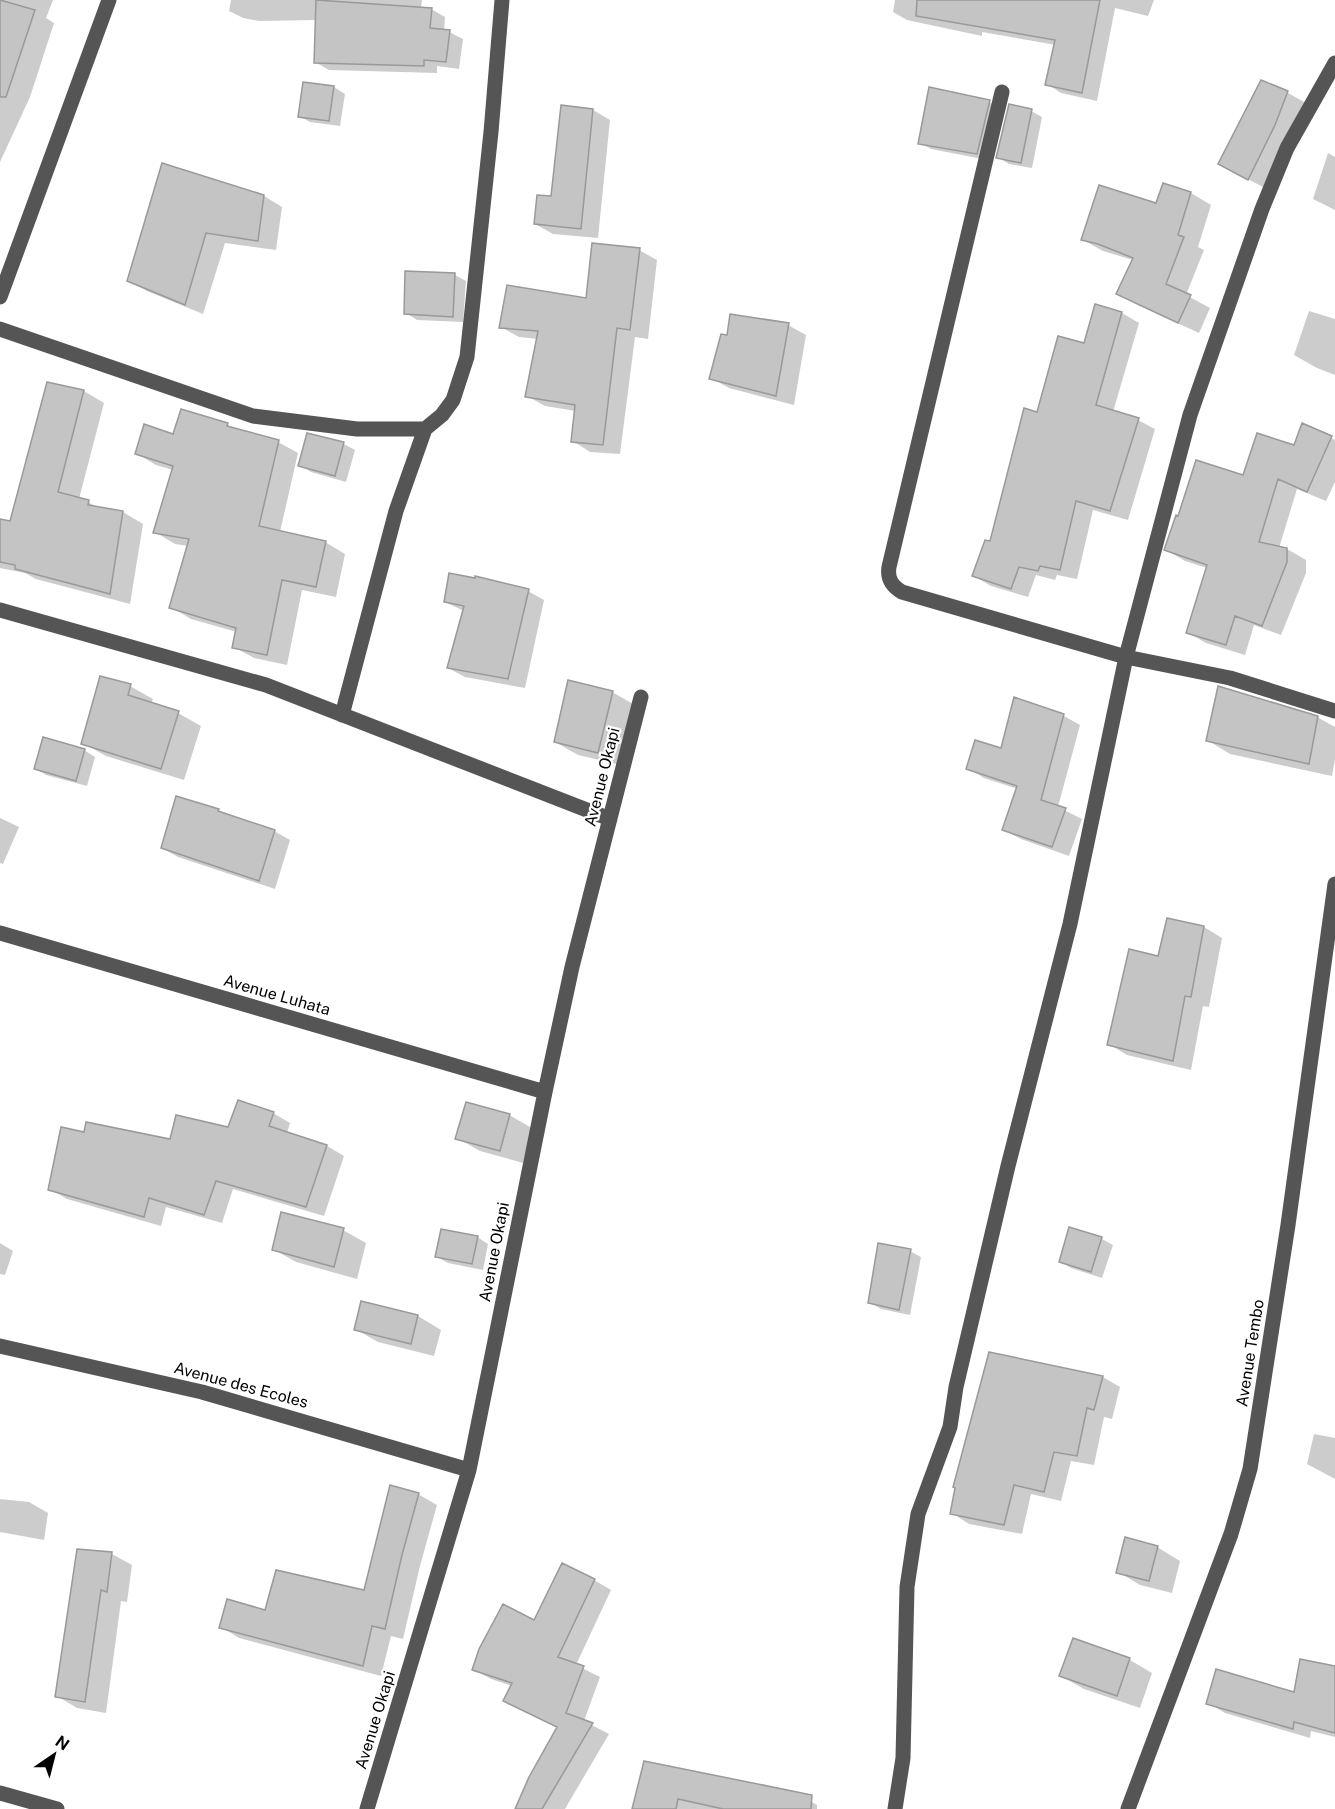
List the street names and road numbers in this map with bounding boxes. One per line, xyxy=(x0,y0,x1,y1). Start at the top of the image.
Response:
street label: Avenue Okapi xyxy=(581,725,623,829)
street label: Avenue Luhata xyxy=(221,971,333,1019)
street label: Avenue Okapi xyxy=(475,1200,513,1304)
street label: Avenue Tembo xyxy=(1232,1298,1268,1408)
street label: Avenue des Ecoles xyxy=(172,1358,310,1412)
street label: Avenue Okapi xyxy=(351,1669,399,1771)

